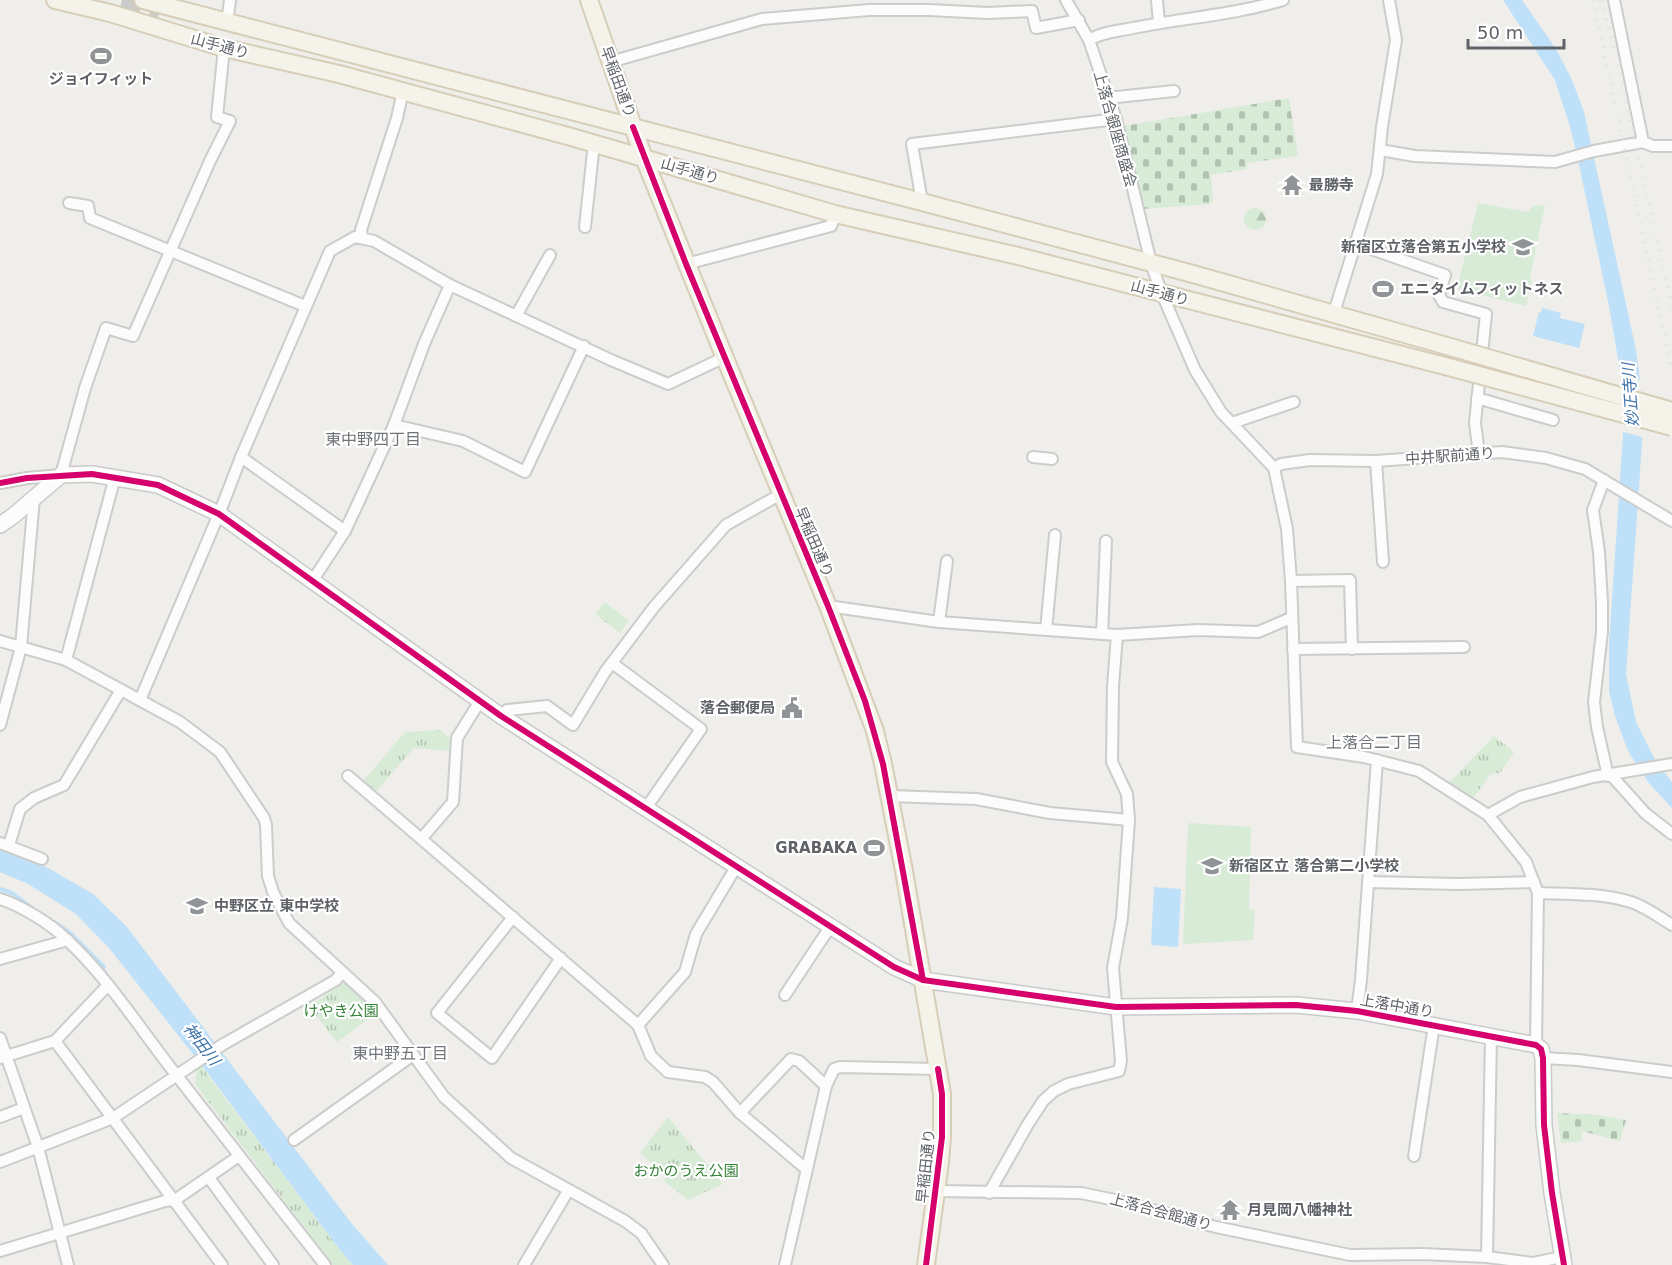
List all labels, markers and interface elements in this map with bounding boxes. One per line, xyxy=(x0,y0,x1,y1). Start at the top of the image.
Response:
scale bar xyxy=(1468,12,1564,50)
text: 50 m xyxy=(1477,22,1523,43)
street label: 山手通り xyxy=(189,30,251,62)
sports icon: ジョイフィット xyxy=(89,44,113,68)
street label: 早稲田通り xyxy=(597,44,639,120)
street label: 上落合銀座商盛会 xyxy=(1090,69,1140,189)
place label: ジョイフィット xyxy=(49,70,153,88)
street label: 山手通り xyxy=(659,154,721,188)
temple icon: 最勝寺 xyxy=(1280,173,1304,197)
place label: 最勝寺 xyxy=(1309,176,1354,194)
school or university icon: 新宿区立落合第五小学校 xyxy=(1511,235,1535,259)
place label: 新宿区立落合第五小学校 xyxy=(1341,238,1506,256)
street label: 山手通り xyxy=(1129,277,1191,309)
sports icon: エニタイムフィットネス xyxy=(1371,277,1395,301)
place label: エニタイムフィットネス xyxy=(1400,280,1564,298)
water label: 妙正寺川 xyxy=(1619,360,1642,428)
district label: 東中野四丁目 xyxy=(325,430,421,449)
street label: 中井駅前通り xyxy=(1404,444,1496,468)
street label: 早稲田通り xyxy=(791,504,837,580)
public building icon: 落合郵便局 xyxy=(780,696,804,720)
place label: 落合郵便局 xyxy=(700,699,775,717)
district label: 上落合二丁目 xyxy=(1326,733,1422,752)
sports icon: GRABAKA xyxy=(862,836,886,860)
place label: GRABAKA xyxy=(775,839,857,857)
school or university icon: 新宿区立 落合第二小学校 xyxy=(1200,854,1224,878)
place label: 新宿区立 落合第二小学校 xyxy=(1229,857,1399,875)
school or university icon: 中野区立 東中学校 xyxy=(185,894,209,918)
place label: 中野区立 東中学校 xyxy=(214,897,339,915)
street label: 上落中通り xyxy=(1358,991,1436,1021)
park label: けやき公園 xyxy=(303,1002,379,1020)
water label: 神田川 xyxy=(179,1020,225,1071)
district label: 東中野五丁目 xyxy=(352,1044,448,1063)
street label: 早稲田通り xyxy=(913,1128,939,1204)
park label: おかのうえ公園 xyxy=(633,1162,739,1180)
street label: 上落合会館通り xyxy=(1108,1190,1214,1234)
temple icon: 月見岡八幡神社 xyxy=(1218,1198,1242,1222)
place label: 月見岡八幡神社 xyxy=(1247,1201,1352,1219)

